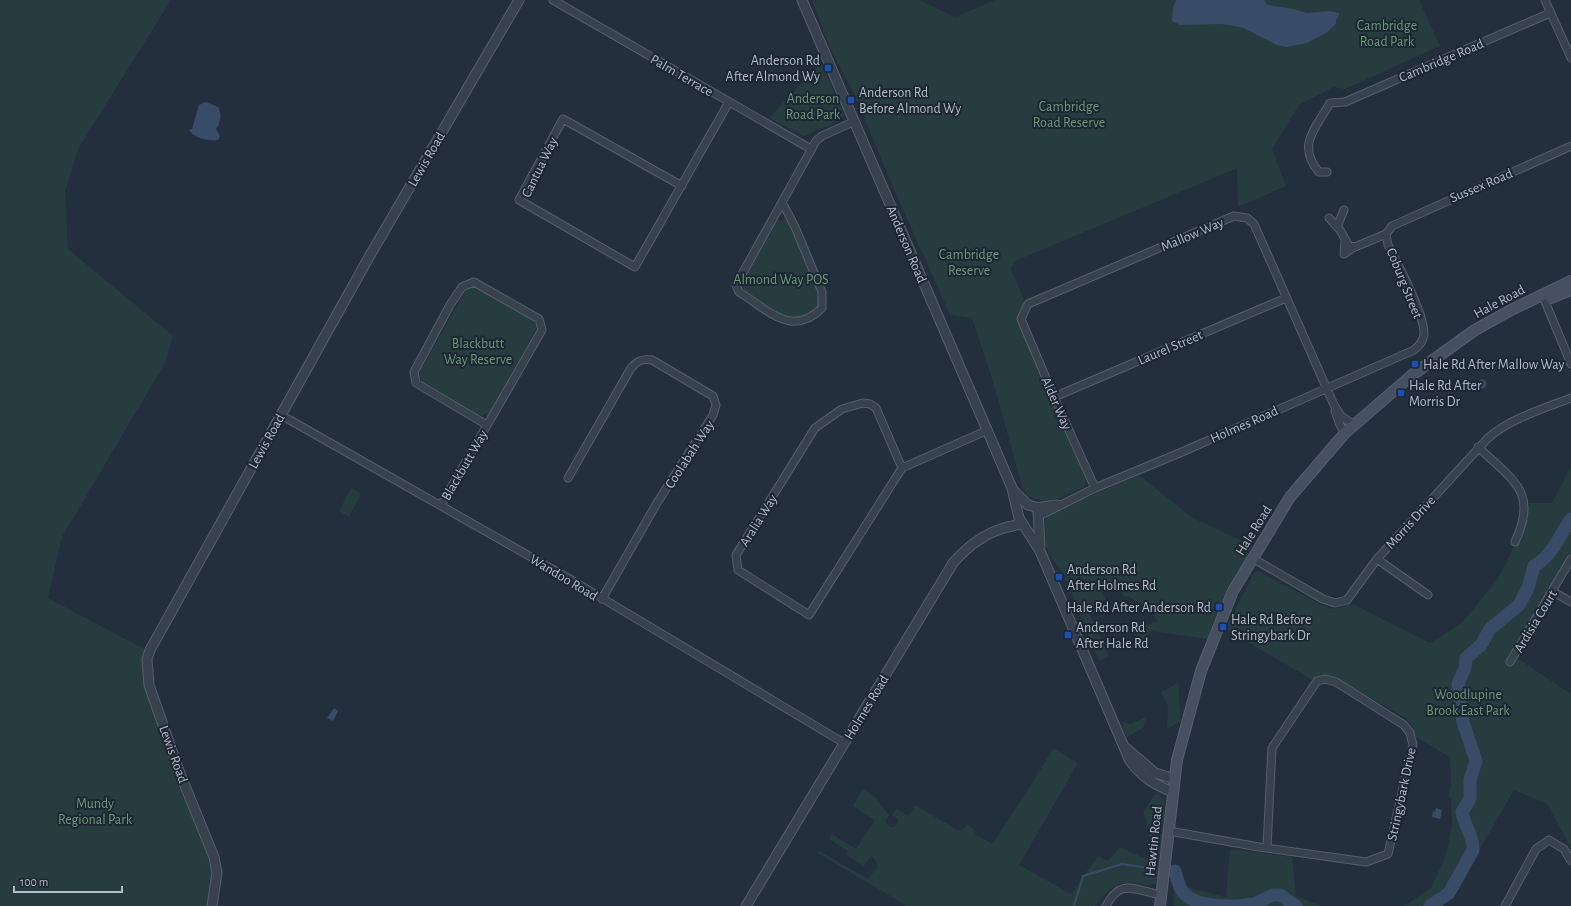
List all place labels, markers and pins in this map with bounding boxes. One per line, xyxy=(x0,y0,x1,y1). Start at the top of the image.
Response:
place label: Anderson Rd After Almond Wy xyxy=(726,54,820,84)
marker: Anderson Rd After Almond Wy xyxy=(823,63,833,73)
place label: Anderson Rd Before Almond Wy xyxy=(859,86,961,116)
marker: Anderson Rd Before Almond Wy xyxy=(846,95,856,105)
place label: Hale Rd After Mallow Way xyxy=(1423,358,1565,372)
marker: Hale Rd After Mallow Way xyxy=(1410,359,1420,369)
place label: Hale Rd After Morris Dr xyxy=(1409,379,1482,409)
marker: Hale Rd After Morris Dr xyxy=(1396,388,1406,398)
place label: Anderson Rd After Holmes Rd xyxy=(1067,563,1156,593)
marker: Anderson Rd After Holmes Rd xyxy=(1054,572,1064,582)
place label: Hale Rd After Anderson Rd xyxy=(1067,601,1211,615)
marker: Hale Rd After Anderson Rd xyxy=(1214,602,1224,612)
place label: Hale Rd Before Stringybark Dr xyxy=(1231,613,1311,643)
place label: Anderson Rd After Hale Rd xyxy=(1076,621,1149,651)
marker: Hale Rd Before Stringybark Dr xyxy=(1218,622,1228,632)
marker: Anderson Rd After Hale Rd xyxy=(1063,630,1073,640)

